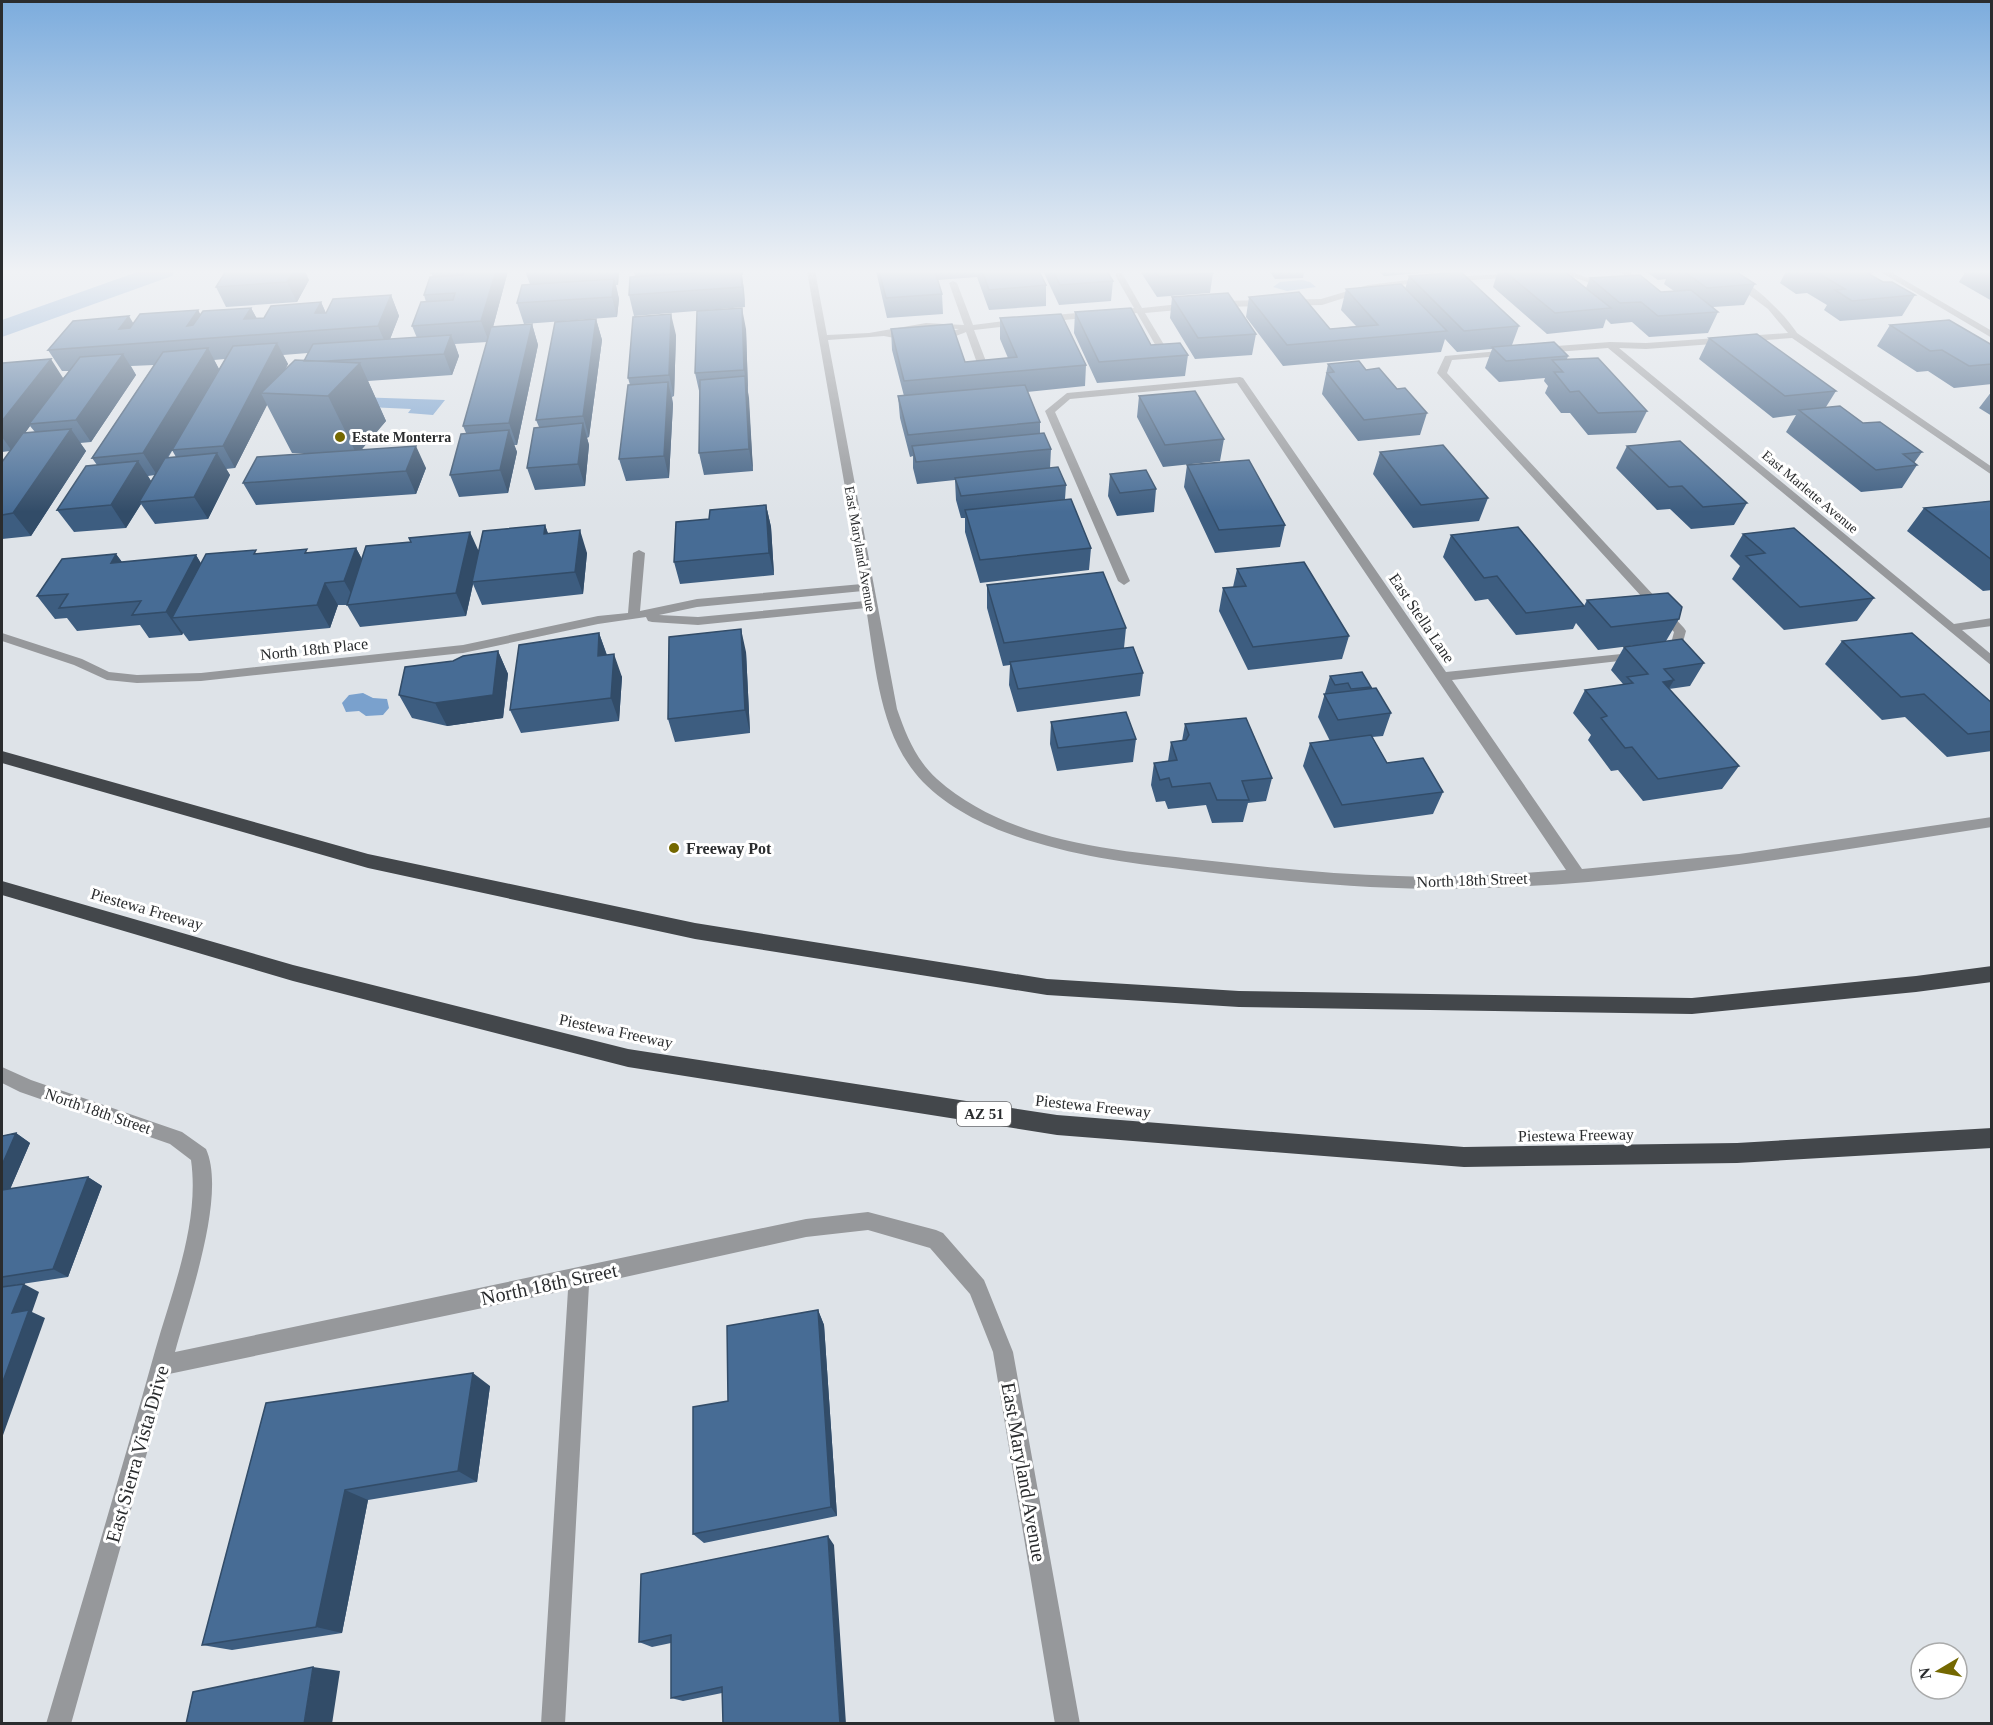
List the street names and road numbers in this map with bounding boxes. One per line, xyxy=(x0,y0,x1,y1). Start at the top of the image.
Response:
street label: East Marlette Avenue xyxy=(1759,448,1861,536)
street label: East Maryland Avenue xyxy=(842,485,878,613)
street label: East Stella Lane xyxy=(1386,570,1458,666)
street label: North 18th Place xyxy=(259,635,369,663)
street label: North 18th Street xyxy=(1416,870,1528,890)
street label: Piestewa Freeway xyxy=(89,885,205,934)
street label: Piestewa Freeway xyxy=(557,1011,674,1052)
street label: North 18th Street xyxy=(43,1085,154,1137)
street label: Piestewa Freeway xyxy=(1034,1091,1152,1122)
road number: AZ 51 xyxy=(957,1102,1011,1126)
street label: Piestewa Freeway xyxy=(1518,1125,1634,1146)
street label: North 18th Street xyxy=(479,1259,620,1309)
street label: East Sierra Vista Drive xyxy=(101,1363,173,1545)
street label: East Maryland Avenue xyxy=(996,1381,1051,1564)

